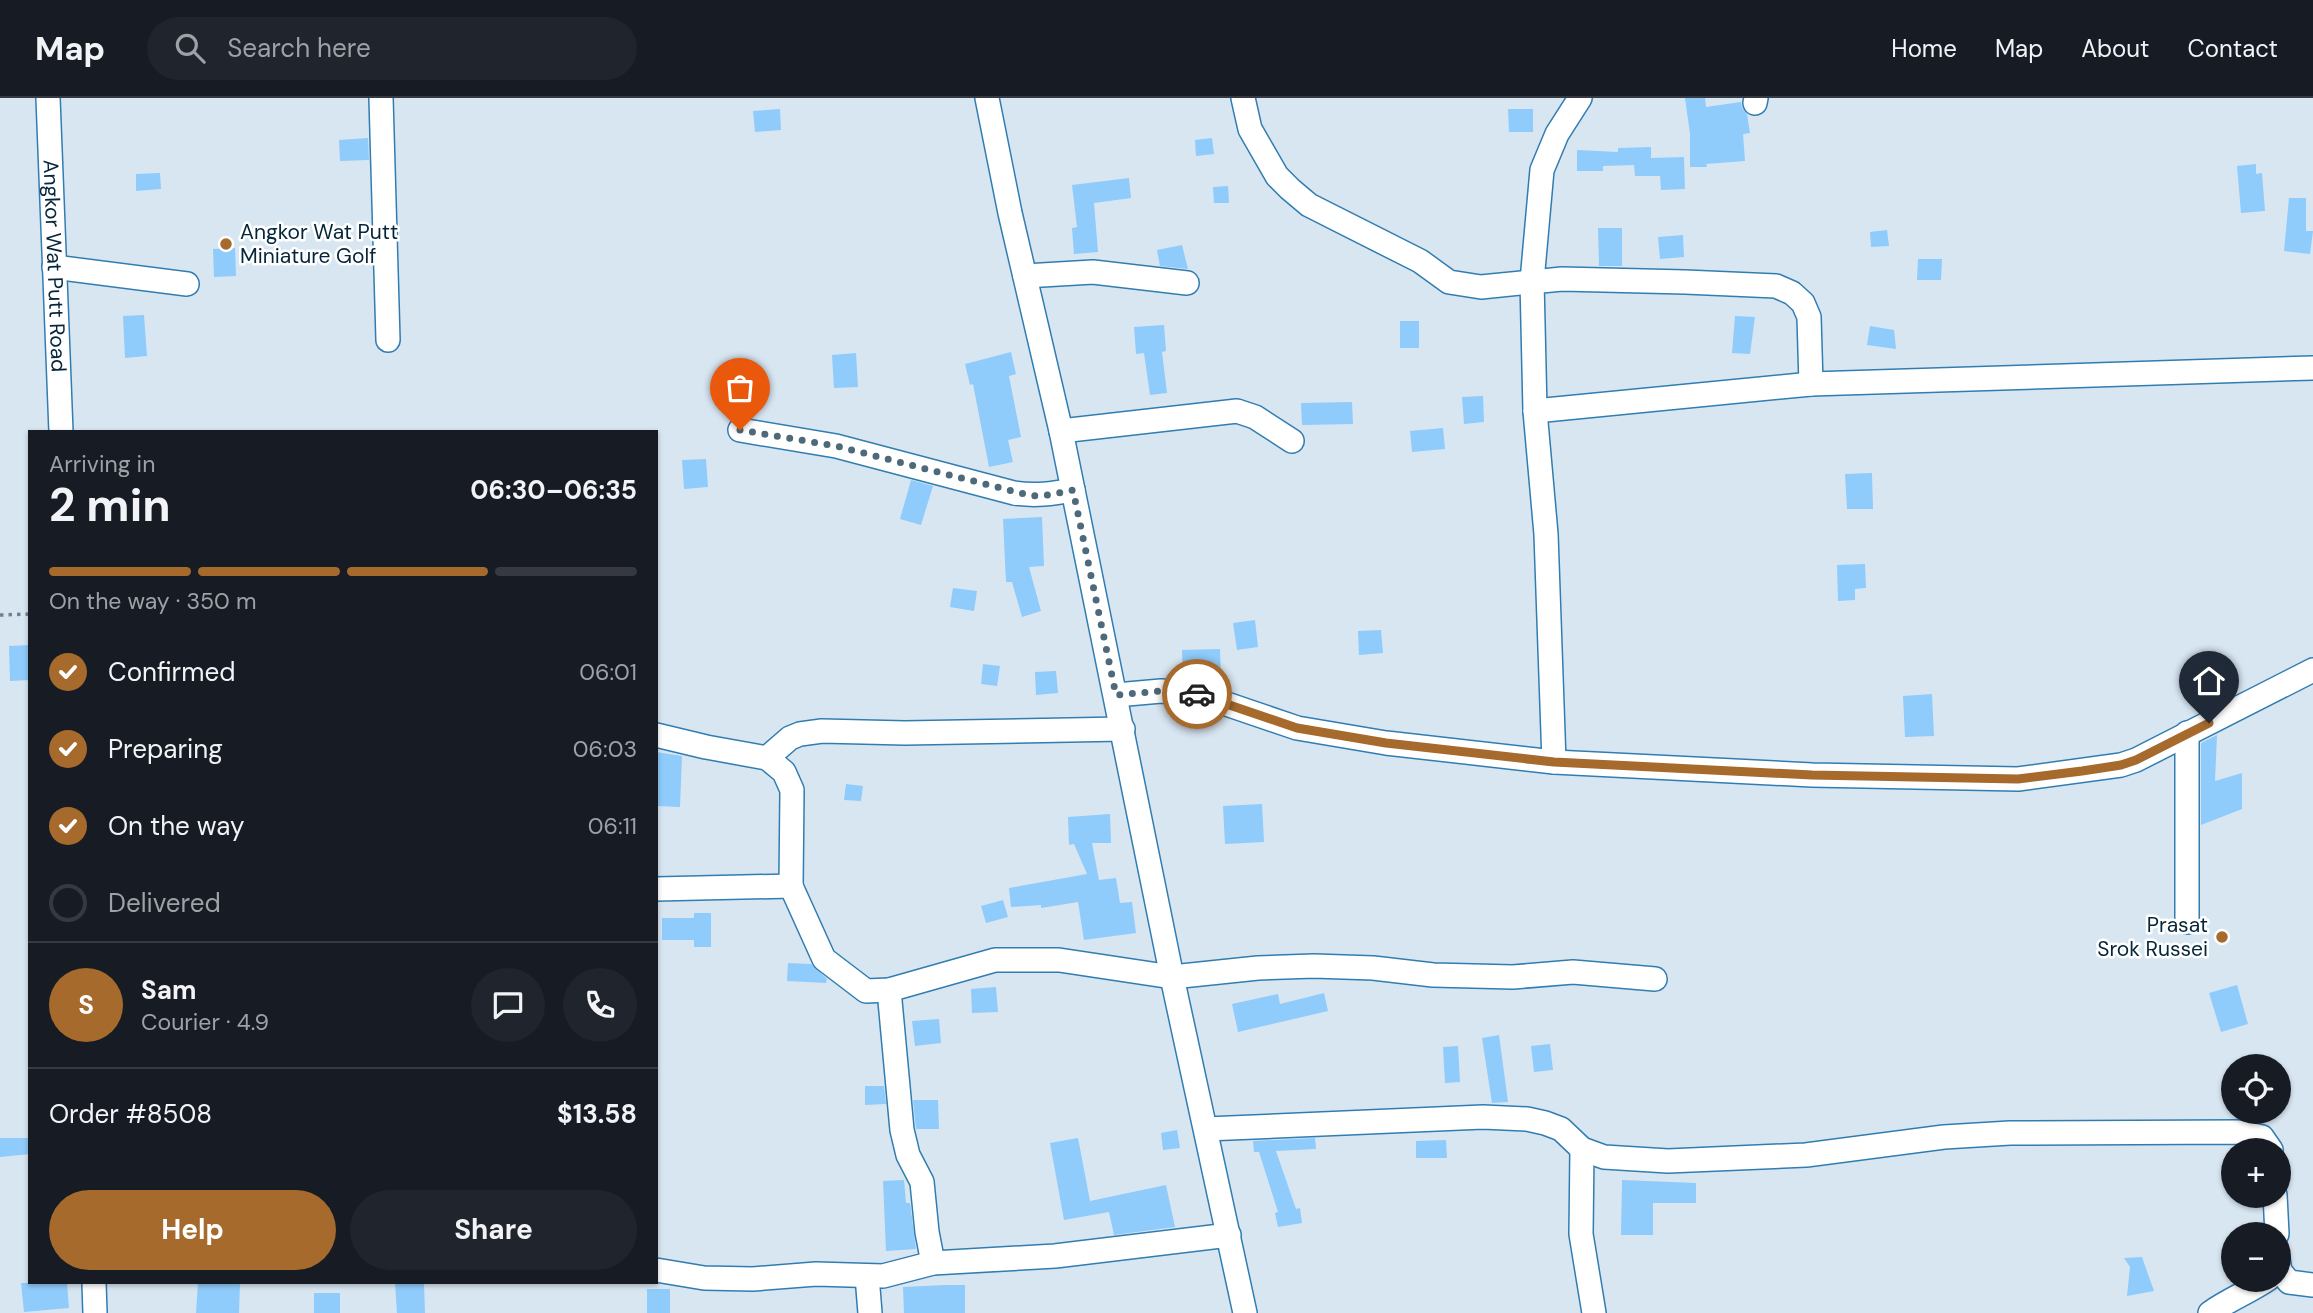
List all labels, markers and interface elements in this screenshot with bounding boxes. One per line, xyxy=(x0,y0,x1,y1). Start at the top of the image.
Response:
search box xyxy=(147,17,637,80)
text: Map xyxy=(35,27,105,70)
icon: search xyxy=(171,29,209,67)
text: Search here xyxy=(227,31,371,65)
text: Home xyxy=(1891,33,1957,64)
text: Map xyxy=(1995,33,2043,64)
text: About xyxy=(2081,33,2150,64)
text: Contact xyxy=(2188,33,2278,64)
street label: Angkor Wat Putt Road xyxy=(36,159,73,373)
place label: Angkor Wat Putt Miniature Golf xyxy=(240,218,398,270)
marker: Angkor Wat Putt Miniature Golf xyxy=(218,236,234,252)
pin xyxy=(710,358,770,430)
icon: bag xyxy=(721,369,759,407)
text: Arriving in xyxy=(49,449,155,479)
text: 06:30–06:35 xyxy=(470,473,637,507)
text: 2 min xyxy=(49,475,171,535)
text: On the way · 350 m xyxy=(49,586,256,616)
pin xyxy=(2179,651,2239,723)
icon: check xyxy=(49,653,87,691)
text: Confirmed xyxy=(108,655,235,689)
text: 06:01 xyxy=(579,657,637,687)
courier xyxy=(1162,659,1232,729)
icon: home xyxy=(2190,662,2228,700)
icon: car xyxy=(1178,675,1216,713)
icon: check xyxy=(49,730,87,768)
text: Preparing xyxy=(108,732,223,766)
text: 06:03 xyxy=(573,734,637,764)
icon: check xyxy=(49,807,87,845)
text: On the way xyxy=(108,809,244,843)
text: 06:11 xyxy=(588,811,637,841)
text: Delivered xyxy=(108,886,221,920)
place label: Prasat Srok Russei xyxy=(2097,911,2208,963)
marker: Prasat Srok Russei xyxy=(2214,929,2230,945)
button: chat xyxy=(471,968,545,1042)
button: phone xyxy=(563,968,637,1042)
text: Sam xyxy=(141,973,196,1007)
text: S xyxy=(78,988,94,1022)
text: Courier · 4.9 xyxy=(141,1007,269,1037)
map controls xyxy=(2221,1054,2291,1292)
button: locate xyxy=(2221,1054,2291,1124)
text: Order #8508 xyxy=(49,1097,212,1131)
text: $13.58 xyxy=(557,1097,637,1131)
button: + xyxy=(2221,1138,2291,1208)
button: Help xyxy=(49,1190,336,1270)
button: Share xyxy=(350,1190,637,1270)
button: − xyxy=(2221,1222,2291,1292)

